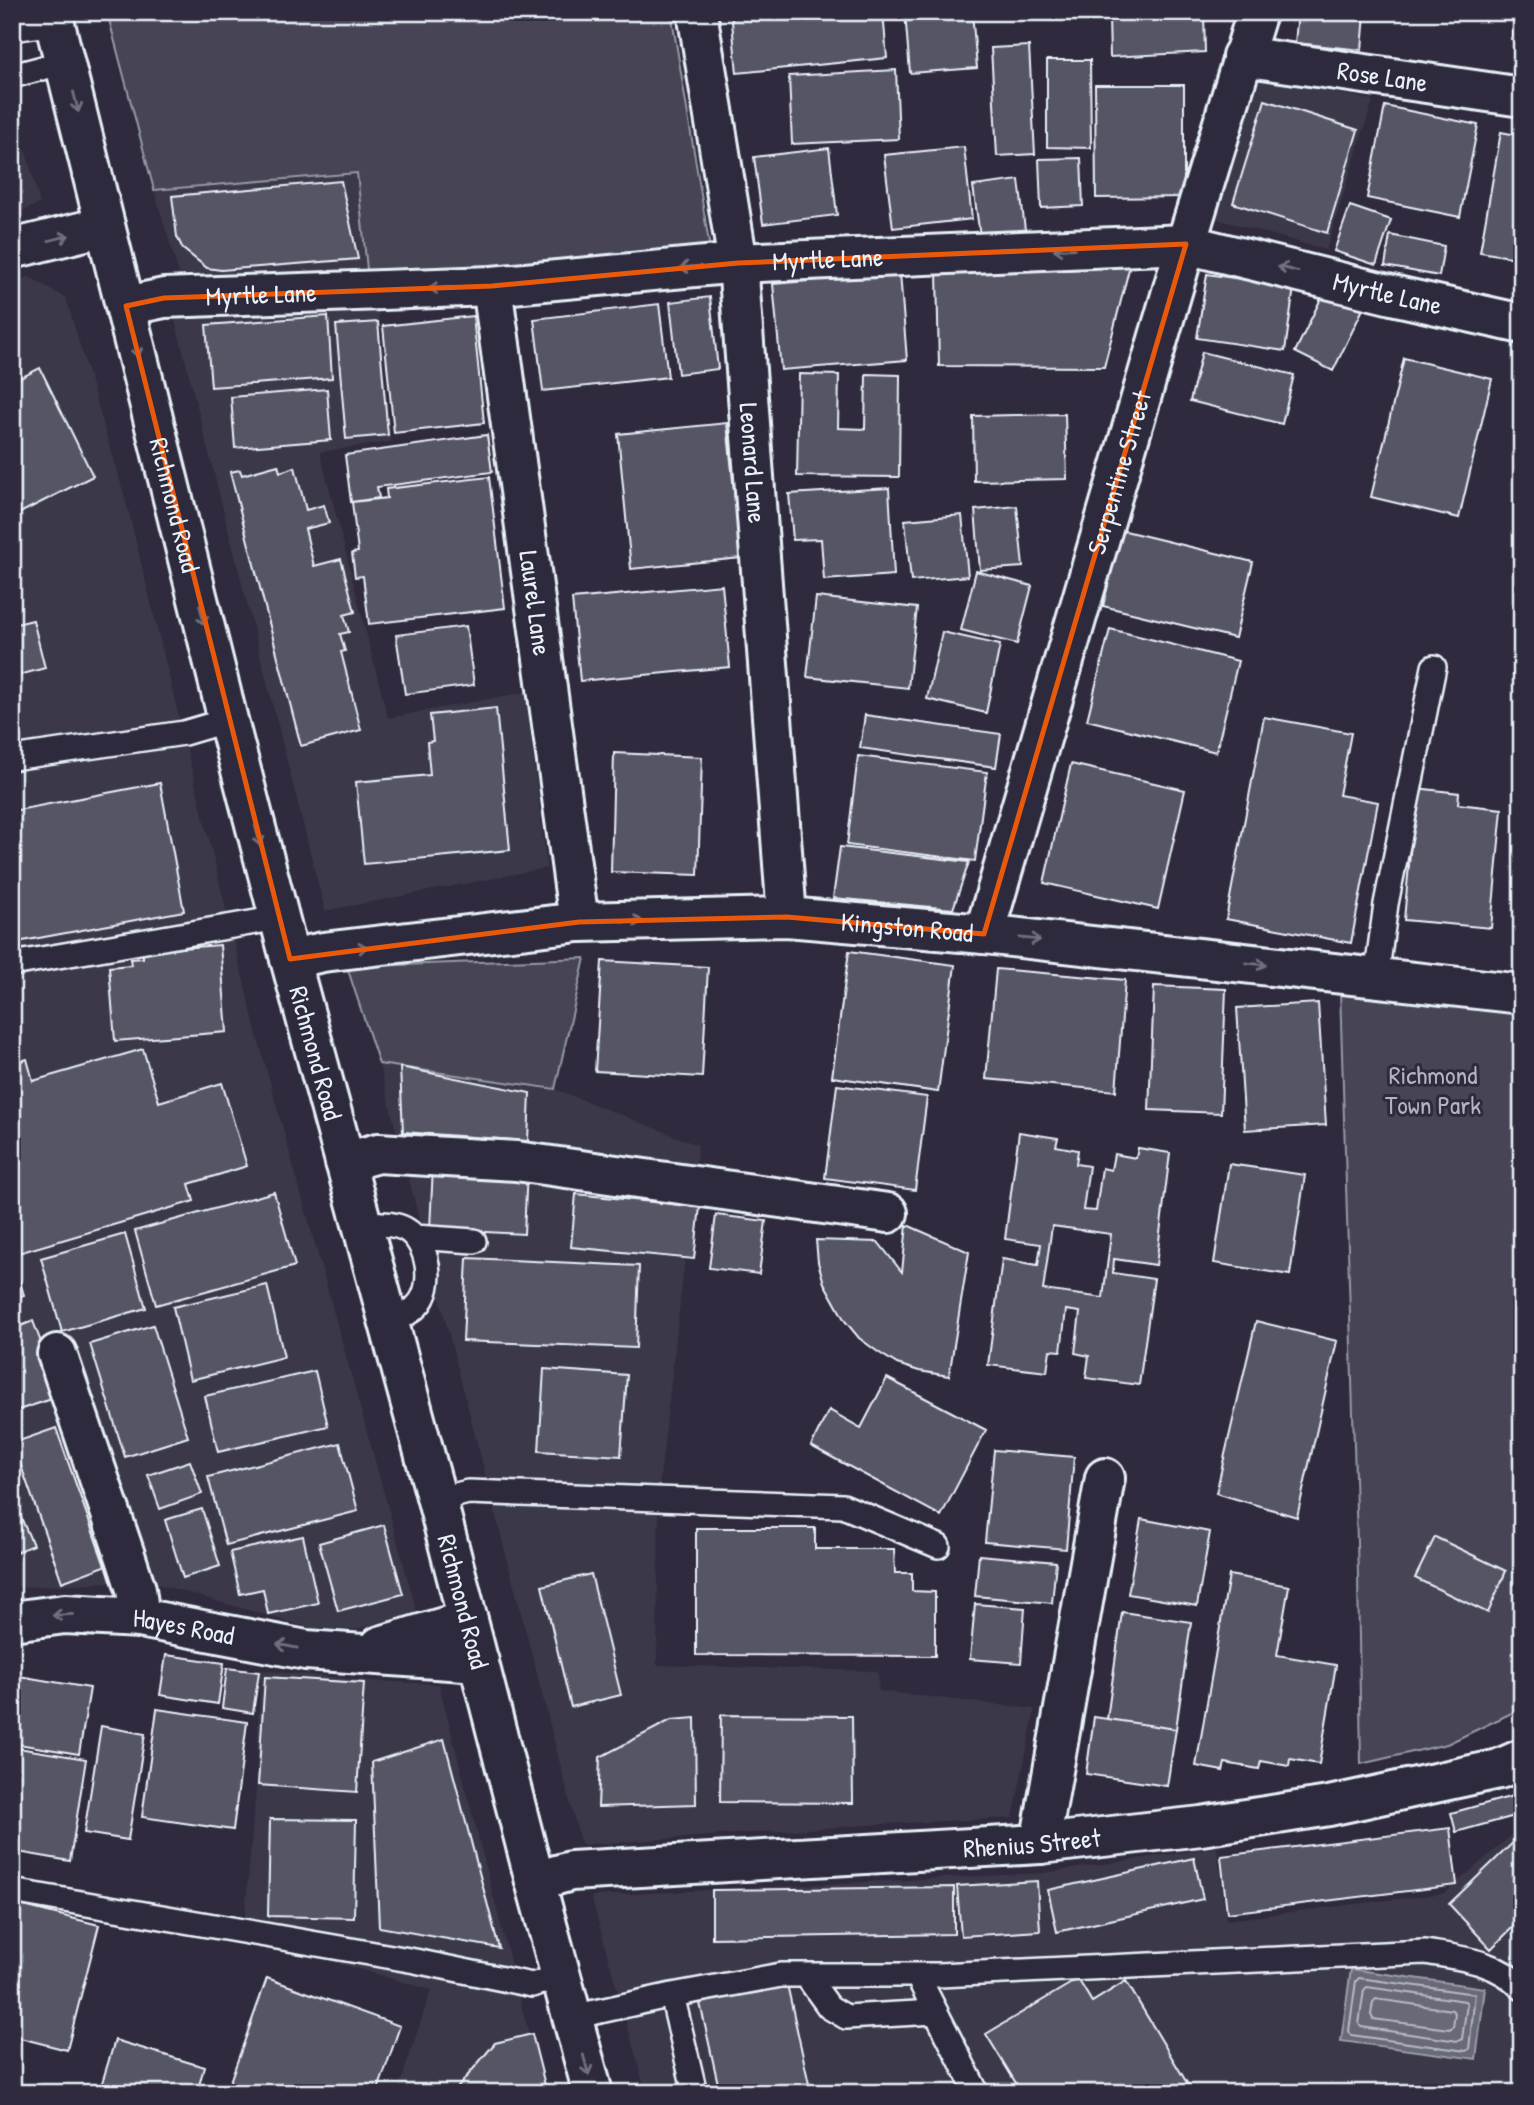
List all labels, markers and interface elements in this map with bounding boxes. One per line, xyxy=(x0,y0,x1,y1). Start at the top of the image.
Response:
street label: Rose Lane xyxy=(1335,52,1430,100)
one-way arrow xyxy=(70,91,83,113)
one-way arrow xyxy=(47,231,70,244)
street label: Myrtle Lane xyxy=(772,239,884,279)
one-way arrow xyxy=(1053,243,1076,256)
one-way arrow xyxy=(679,261,702,274)
one-way arrow xyxy=(1277,262,1300,275)
street label: Myrtle Lane xyxy=(1330,263,1445,323)
street label: Myrtle Lane xyxy=(205,274,317,313)
one-way arrow xyxy=(428,281,451,294)
one-way arrow xyxy=(131,335,144,357)
street label: Serpentine Street xyxy=(1078,385,1159,558)
street label: Leonard Lane xyxy=(732,402,775,525)
street label: Richmond Road xyxy=(141,434,209,576)
street label: Laurel Lane xyxy=(511,548,560,658)
one-way arrow xyxy=(196,603,209,626)
one-way arrow xyxy=(252,824,265,846)
street label: Kingston Road xyxy=(839,904,975,950)
one-way arrow xyxy=(621,914,644,927)
one-way arrow xyxy=(1018,933,1041,946)
one-way arrow xyxy=(345,941,368,954)
one-way arrow xyxy=(1244,958,1267,971)
street label: Richmond Road xyxy=(281,982,351,1124)
park label: Richmond Town Park xyxy=(1385,1057,1481,1122)
street label: Richmond Road xyxy=(430,1531,498,1672)
street label: Hayes Road xyxy=(132,1600,237,1653)
one-way arrow xyxy=(52,1609,75,1622)
one-way arrow xyxy=(276,1639,299,1652)
street label: Rhenius Street xyxy=(962,1819,1103,1865)
one-way arrow xyxy=(580,2054,593,2076)

